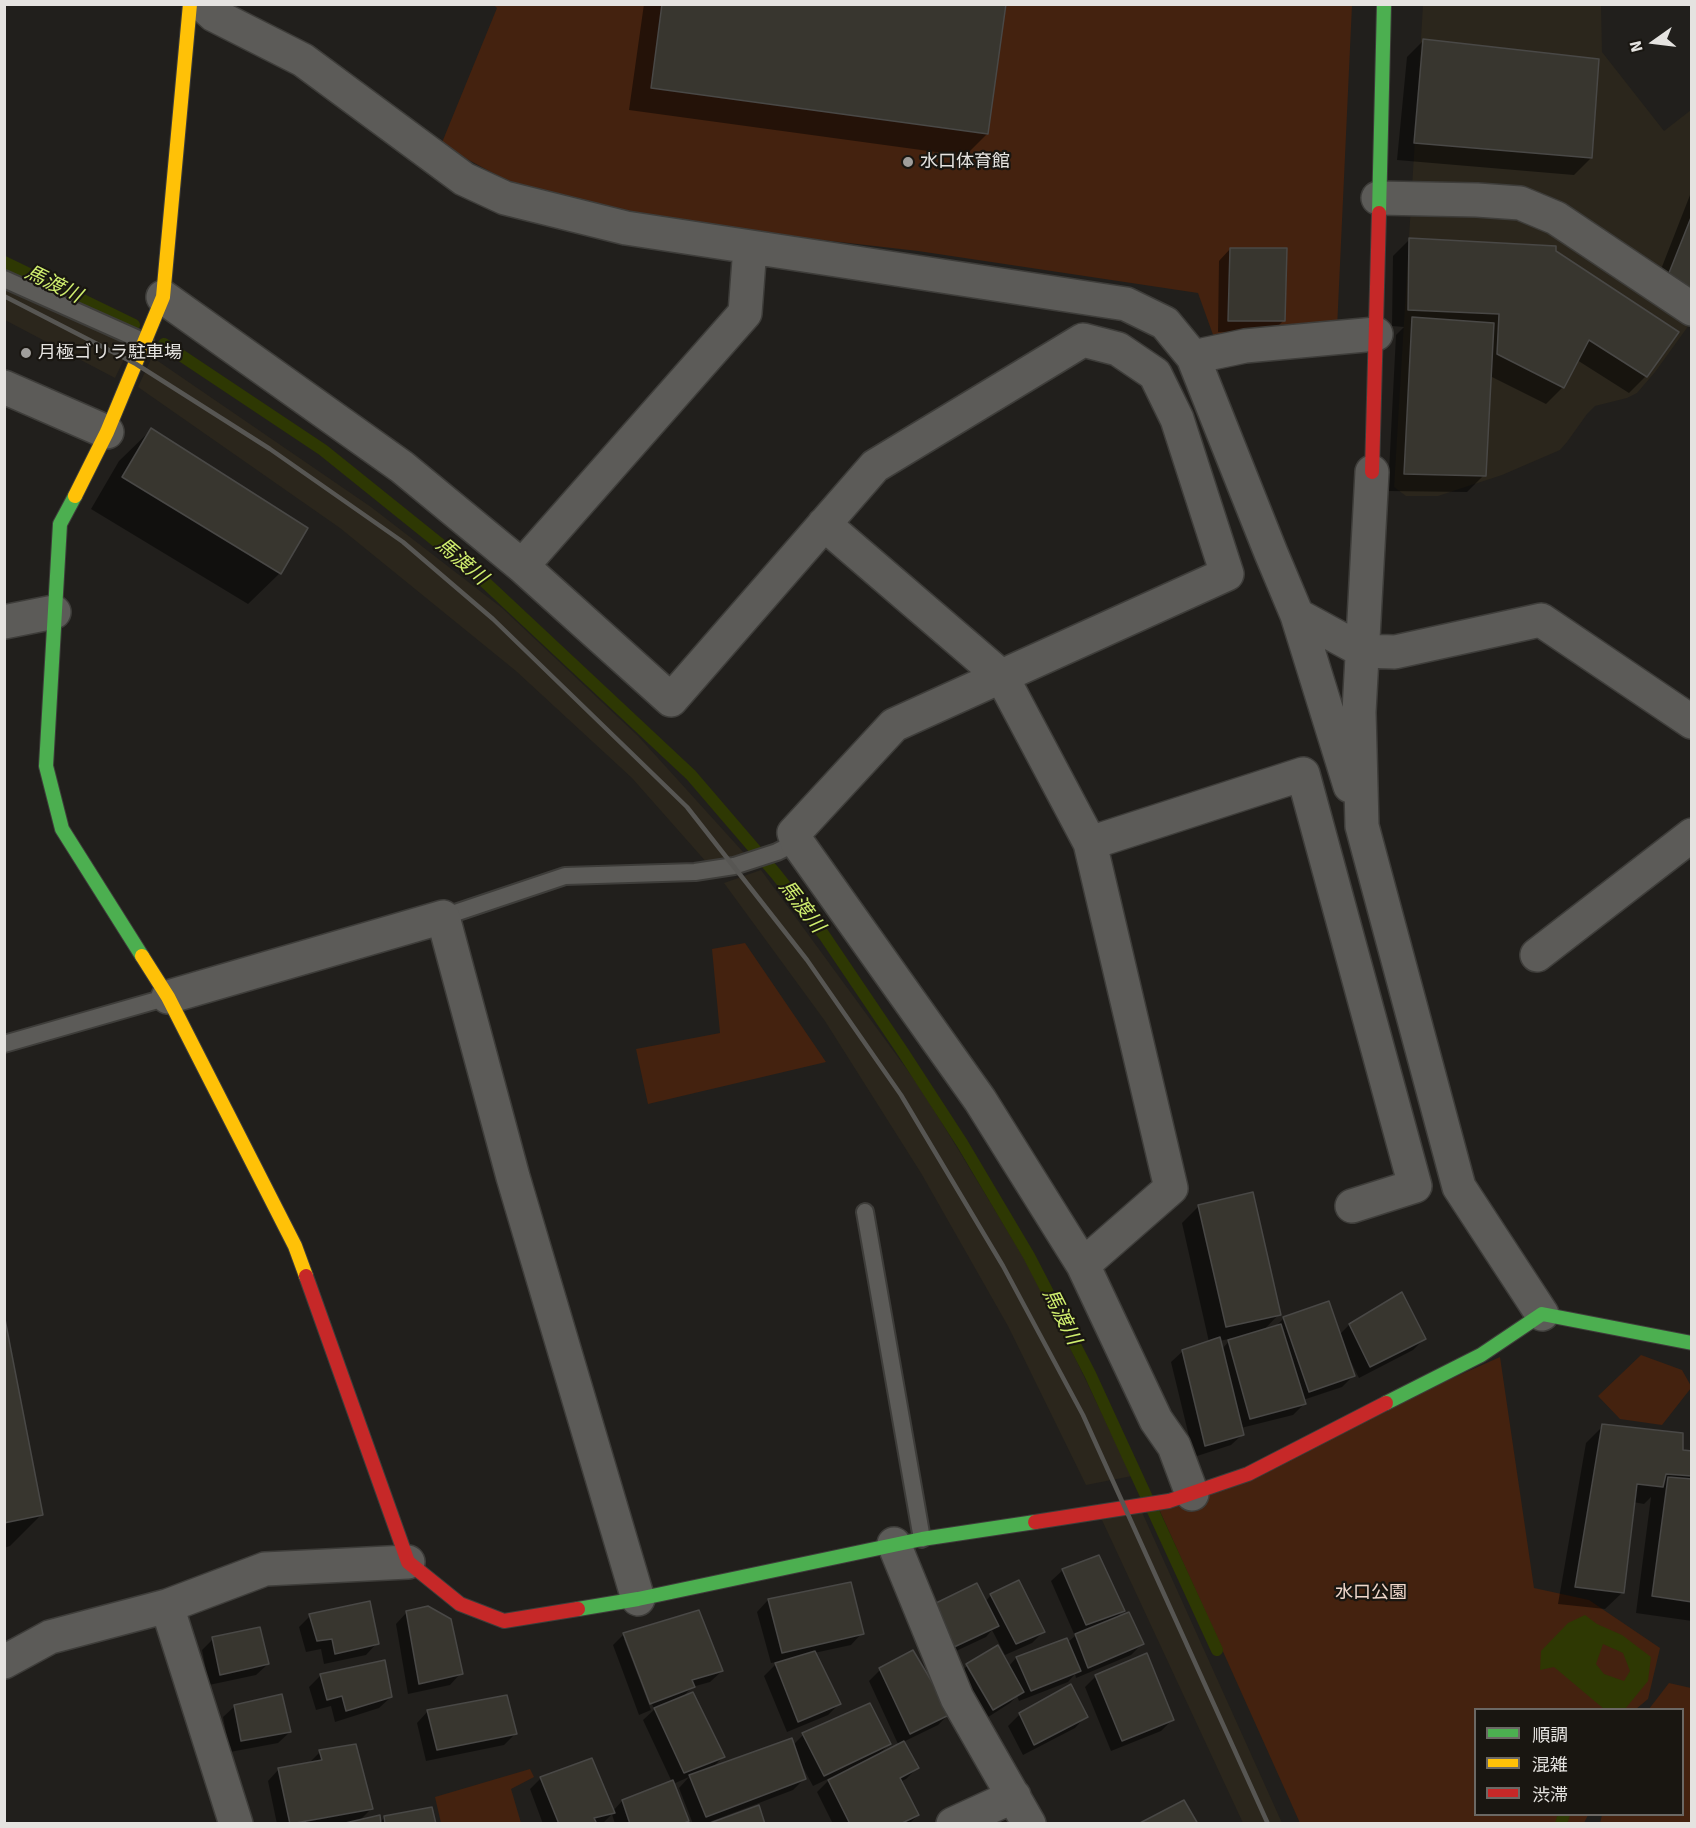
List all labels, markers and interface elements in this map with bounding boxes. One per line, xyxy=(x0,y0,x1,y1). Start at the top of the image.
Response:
north arrow xyxy=(1624,12,1684,72)
text: N xyxy=(1625,39,1648,54)
place label: 水口体育館 xyxy=(920,151,1010,173)
marker: 水口体育館 xyxy=(901,155,915,169)
water label: 馬渡川 xyxy=(21,261,85,309)
place label: 月極ゴリラ駐車場 xyxy=(38,342,182,364)
marker: 月極ゴリラ駐車場 xyxy=(19,346,33,360)
water label: 馬渡川 xyxy=(430,534,492,590)
water label: 馬渡川 xyxy=(773,876,829,938)
water label: 馬渡川 xyxy=(1037,1285,1085,1349)
park label: 水口公園 xyxy=(1335,1582,1407,1604)
legend xyxy=(1474,1708,1684,1816)
text: 順調 xyxy=(1532,1724,1568,1746)
text: 混雑 xyxy=(1532,1754,1568,1776)
text: 渋滞 xyxy=(1532,1784,1568,1806)

